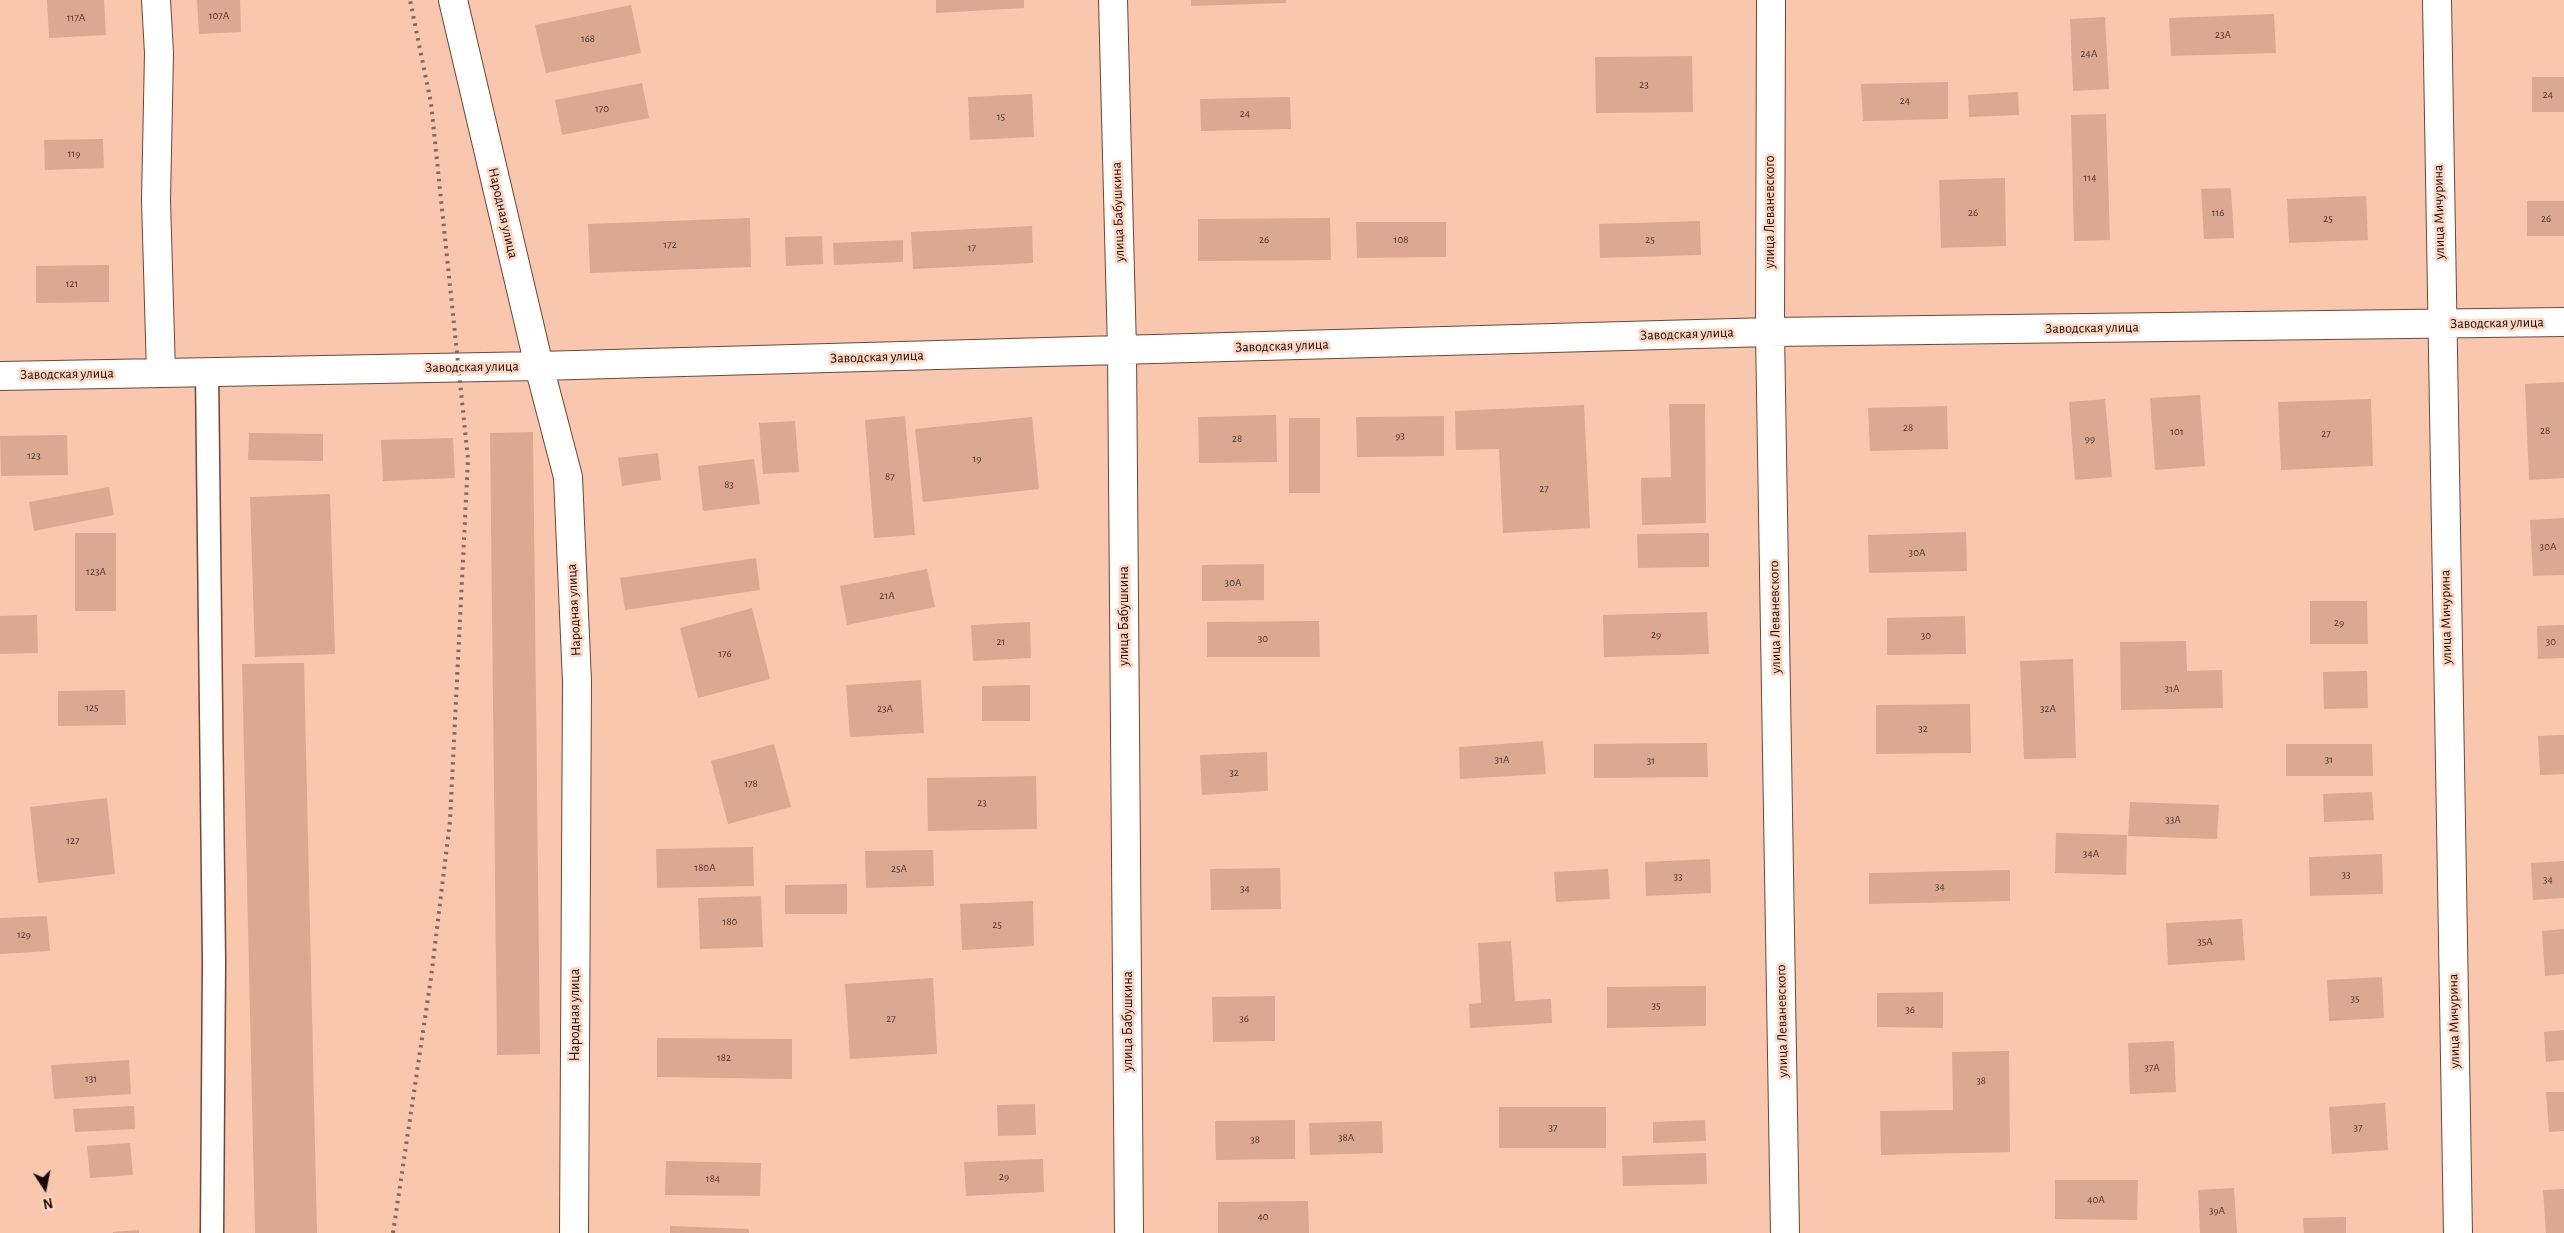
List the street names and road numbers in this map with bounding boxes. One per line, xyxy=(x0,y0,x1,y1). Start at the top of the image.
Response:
street label: улица Леваневского xyxy=(1762,156,1778,268)
street label: улица Бабушкина xyxy=(1108,162,1128,262)
street label: улица Мичурина xyxy=(2430,164,2448,260)
street label: Народная улица xyxy=(484,166,522,260)
street label: Заводская улица xyxy=(2450,314,2544,332)
street label: Заводская улица xyxy=(2045,319,2139,337)
street label: Заводская улица xyxy=(1640,324,1734,344)
street label: Заводская улица xyxy=(1235,336,1329,356)
street label: Заводская улица xyxy=(830,347,924,367)
street label: Заводская улица xyxy=(425,358,519,376)
street label: Заводская улица xyxy=(20,365,114,383)
street label: улица Леваневского xyxy=(1766,560,1784,674)
street label: Народная улица xyxy=(563,563,585,657)
street label: улица Бабушкина xyxy=(1116,566,1132,666)
street label: улица Мичурина xyxy=(2437,569,2455,665)
street label: улица Леваневского xyxy=(1773,964,1791,1078)
street label: Народная улица xyxy=(567,969,583,1061)
street label: улица Бабушкина xyxy=(1120,971,1136,1071)
street label: улица Мичурина xyxy=(2445,973,2463,1069)

